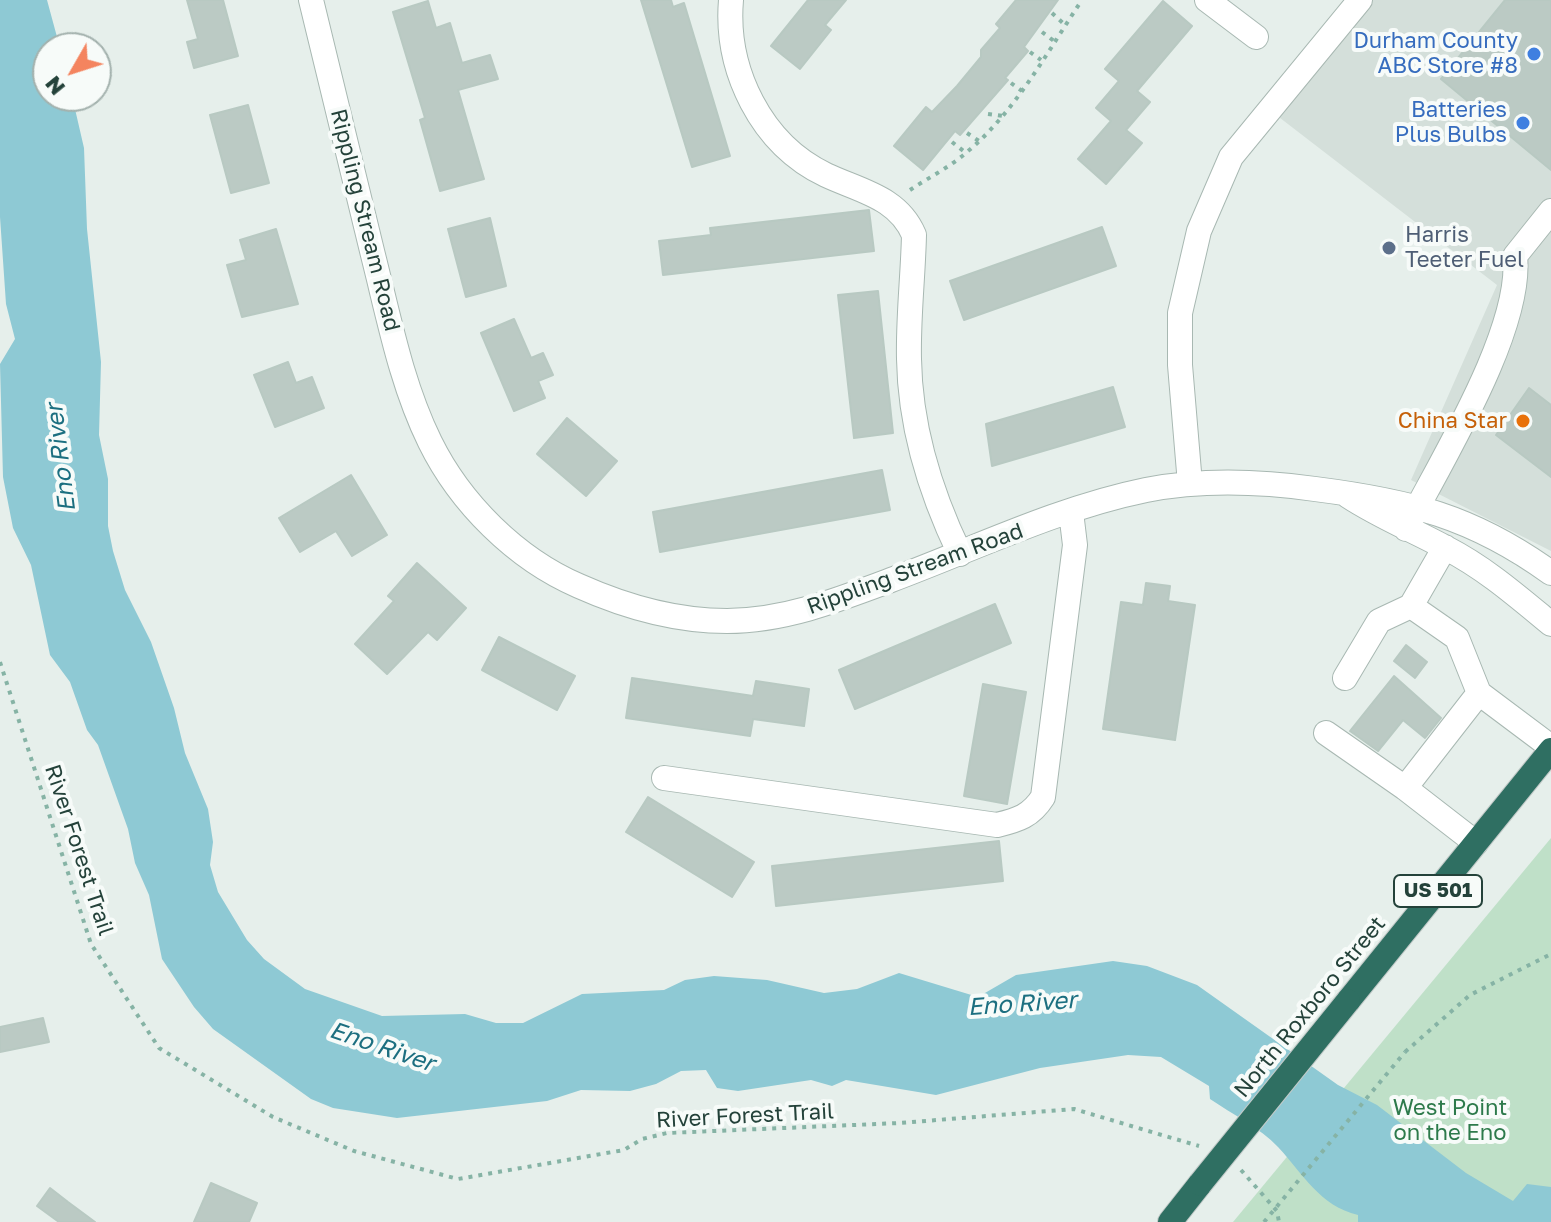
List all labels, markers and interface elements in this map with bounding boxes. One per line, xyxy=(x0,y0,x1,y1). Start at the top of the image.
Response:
place label: Durham County ABC Store #8 xyxy=(1353,28,1518,80)
north arrow xyxy=(32,32,112,112)
marker: Durham County ABC Store #8 xyxy=(1525,45,1543,63)
text: N xyxy=(39,71,70,101)
place label: Batteries Plus Bulbs xyxy=(1395,97,1507,148)
street label: Rippling Stream Road xyxy=(325,106,405,334)
marker: Batteries Plus Bulbs xyxy=(1514,114,1532,132)
place label: Harris Teeter Fuel xyxy=(1405,222,1524,274)
marker: Harris Teeter Fuel xyxy=(1380,239,1398,257)
water label: Eno River xyxy=(40,402,82,514)
place label: China Star xyxy=(1398,408,1507,434)
marker: China Star xyxy=(1514,412,1532,430)
street label: Rippling Stream Road xyxy=(803,518,1027,620)
street label: River Forest Trail xyxy=(39,761,119,939)
road number: US 501 xyxy=(1394,875,1482,907)
street label: North Roxboro Street xyxy=(1229,911,1391,1103)
water label: Eno River xyxy=(967,986,1077,1022)
water label: Eno River xyxy=(326,1016,438,1078)
park label: West Point on the Eno xyxy=(1393,1095,1507,1146)
street label: River Forest Trail xyxy=(655,1098,835,1134)

